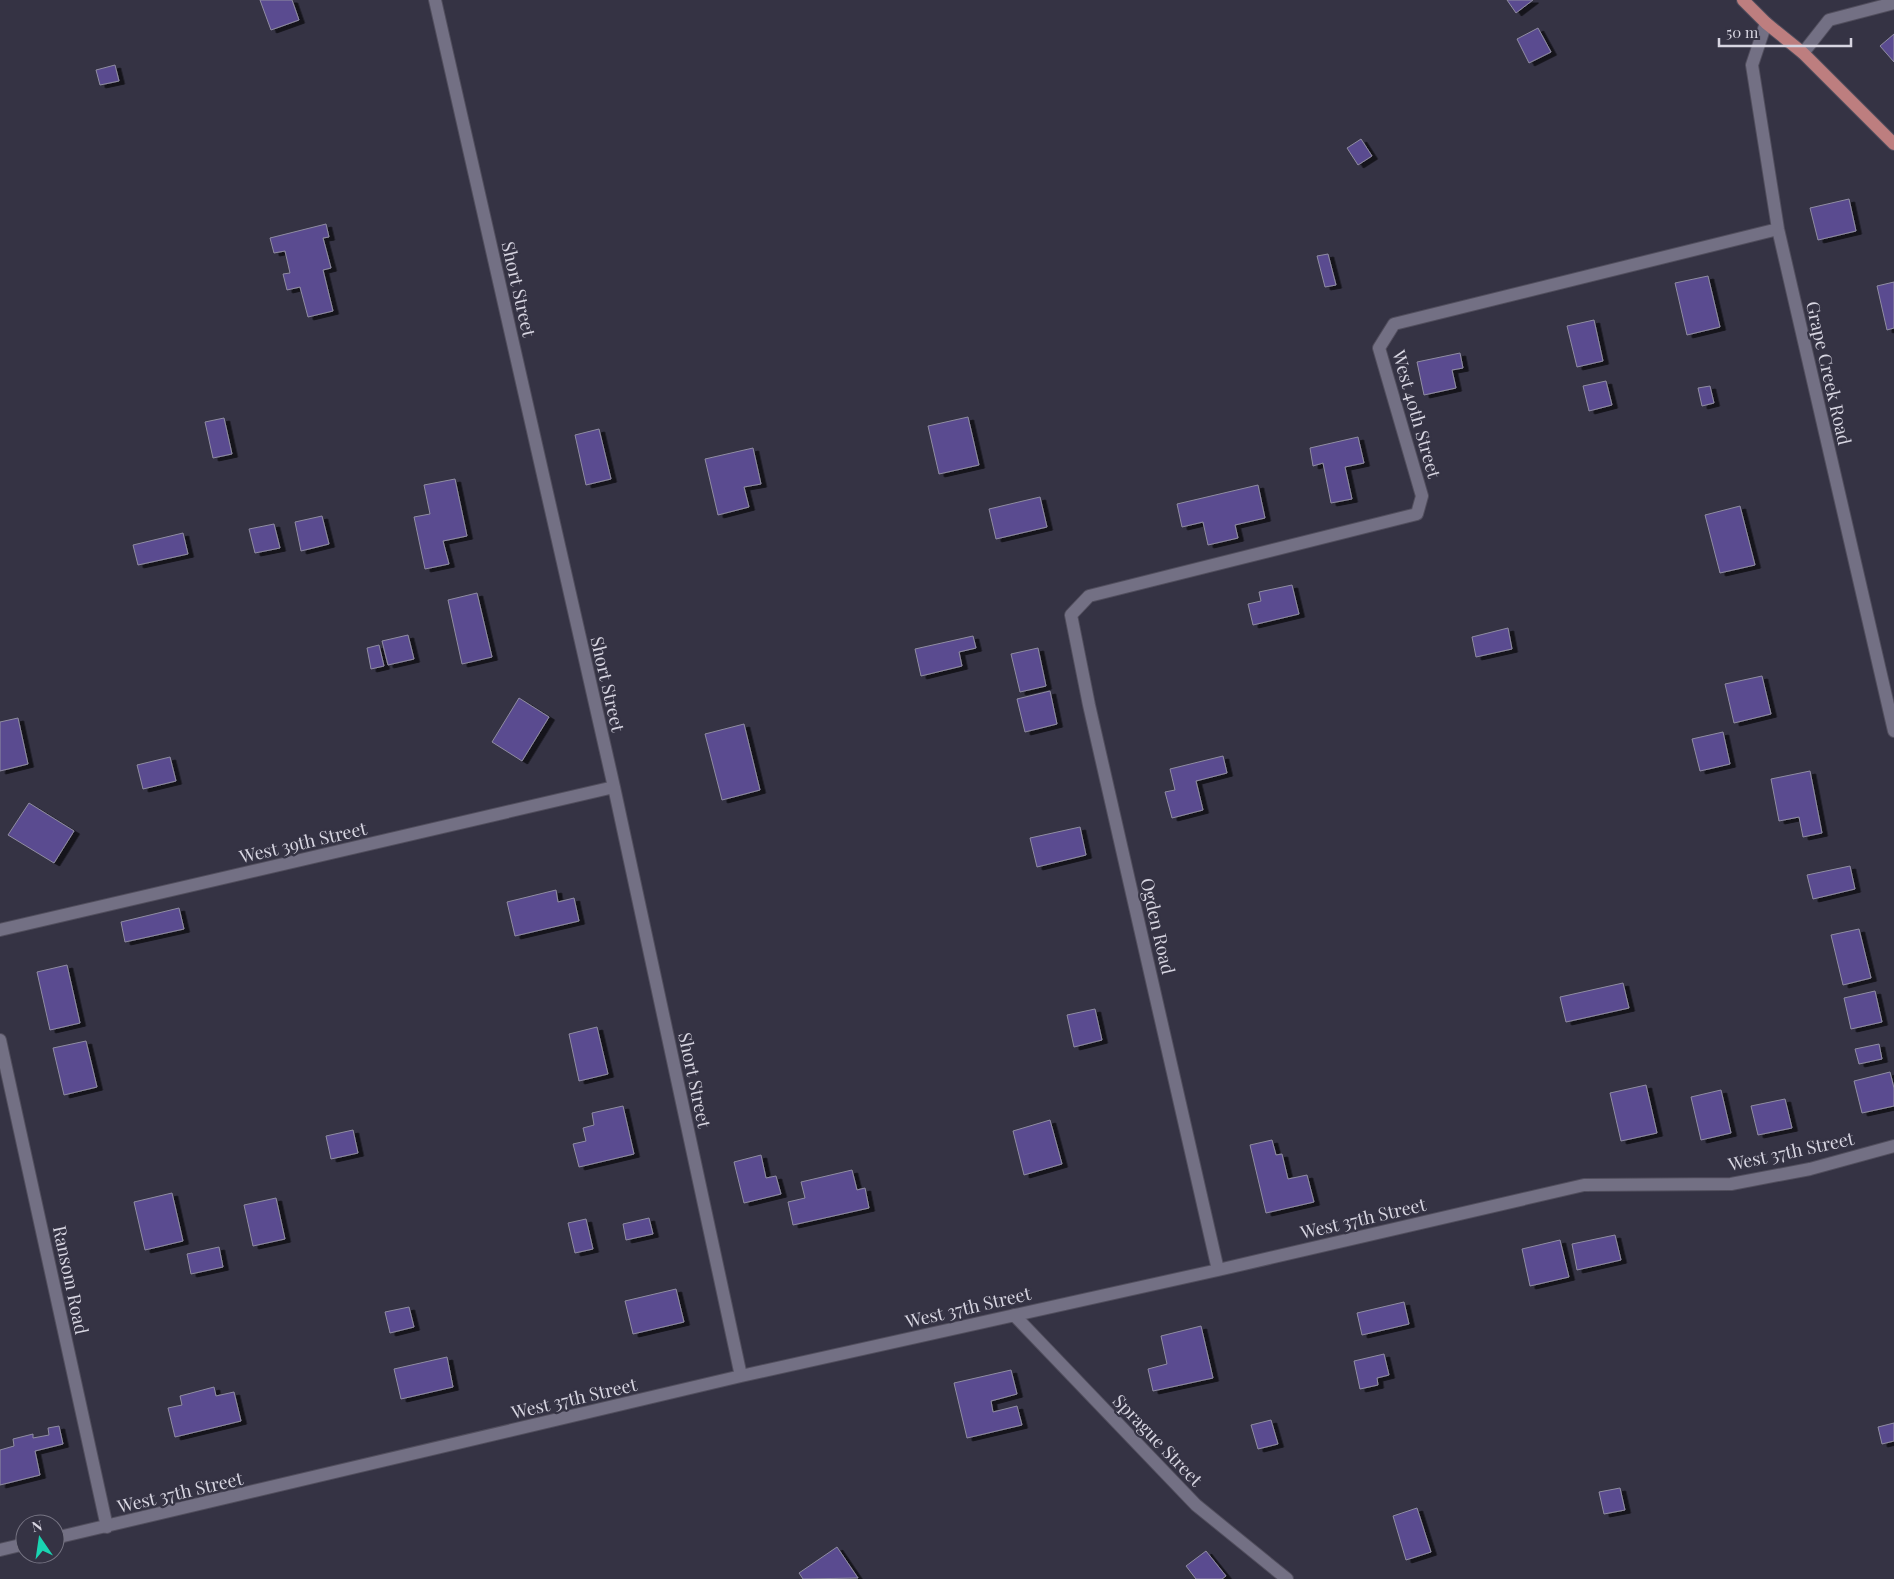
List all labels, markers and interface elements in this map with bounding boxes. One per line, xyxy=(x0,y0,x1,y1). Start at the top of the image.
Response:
scale bar xyxy=(1719,15,1852,47)
text: 50 m xyxy=(1726,22,1759,42)
street label: Short Street xyxy=(496,239,542,340)
street label: Grape Creek Road xyxy=(1801,299,1857,448)
street label: West 40th Street xyxy=(1387,346,1447,481)
street label: Short Street xyxy=(585,634,631,735)
street label: West 39th Street xyxy=(236,816,370,869)
street label: Ogden Road xyxy=(1135,875,1181,977)
street label: Short Street xyxy=(673,1030,717,1131)
street label: West 37th Street xyxy=(1725,1126,1857,1176)
street label: West 37th Street xyxy=(1297,1192,1429,1244)
street label: Ransom Road xyxy=(48,1223,94,1337)
street label: West 37th Street xyxy=(902,1281,1034,1333)
street label: West 37th Street xyxy=(508,1372,640,1424)
street label: Sprague Street xyxy=(1108,1389,1208,1492)
street label: West 37th Street xyxy=(114,1466,246,1518)
north arrow xyxy=(15,1514,65,1564)
text: N xyxy=(30,1515,44,1536)

